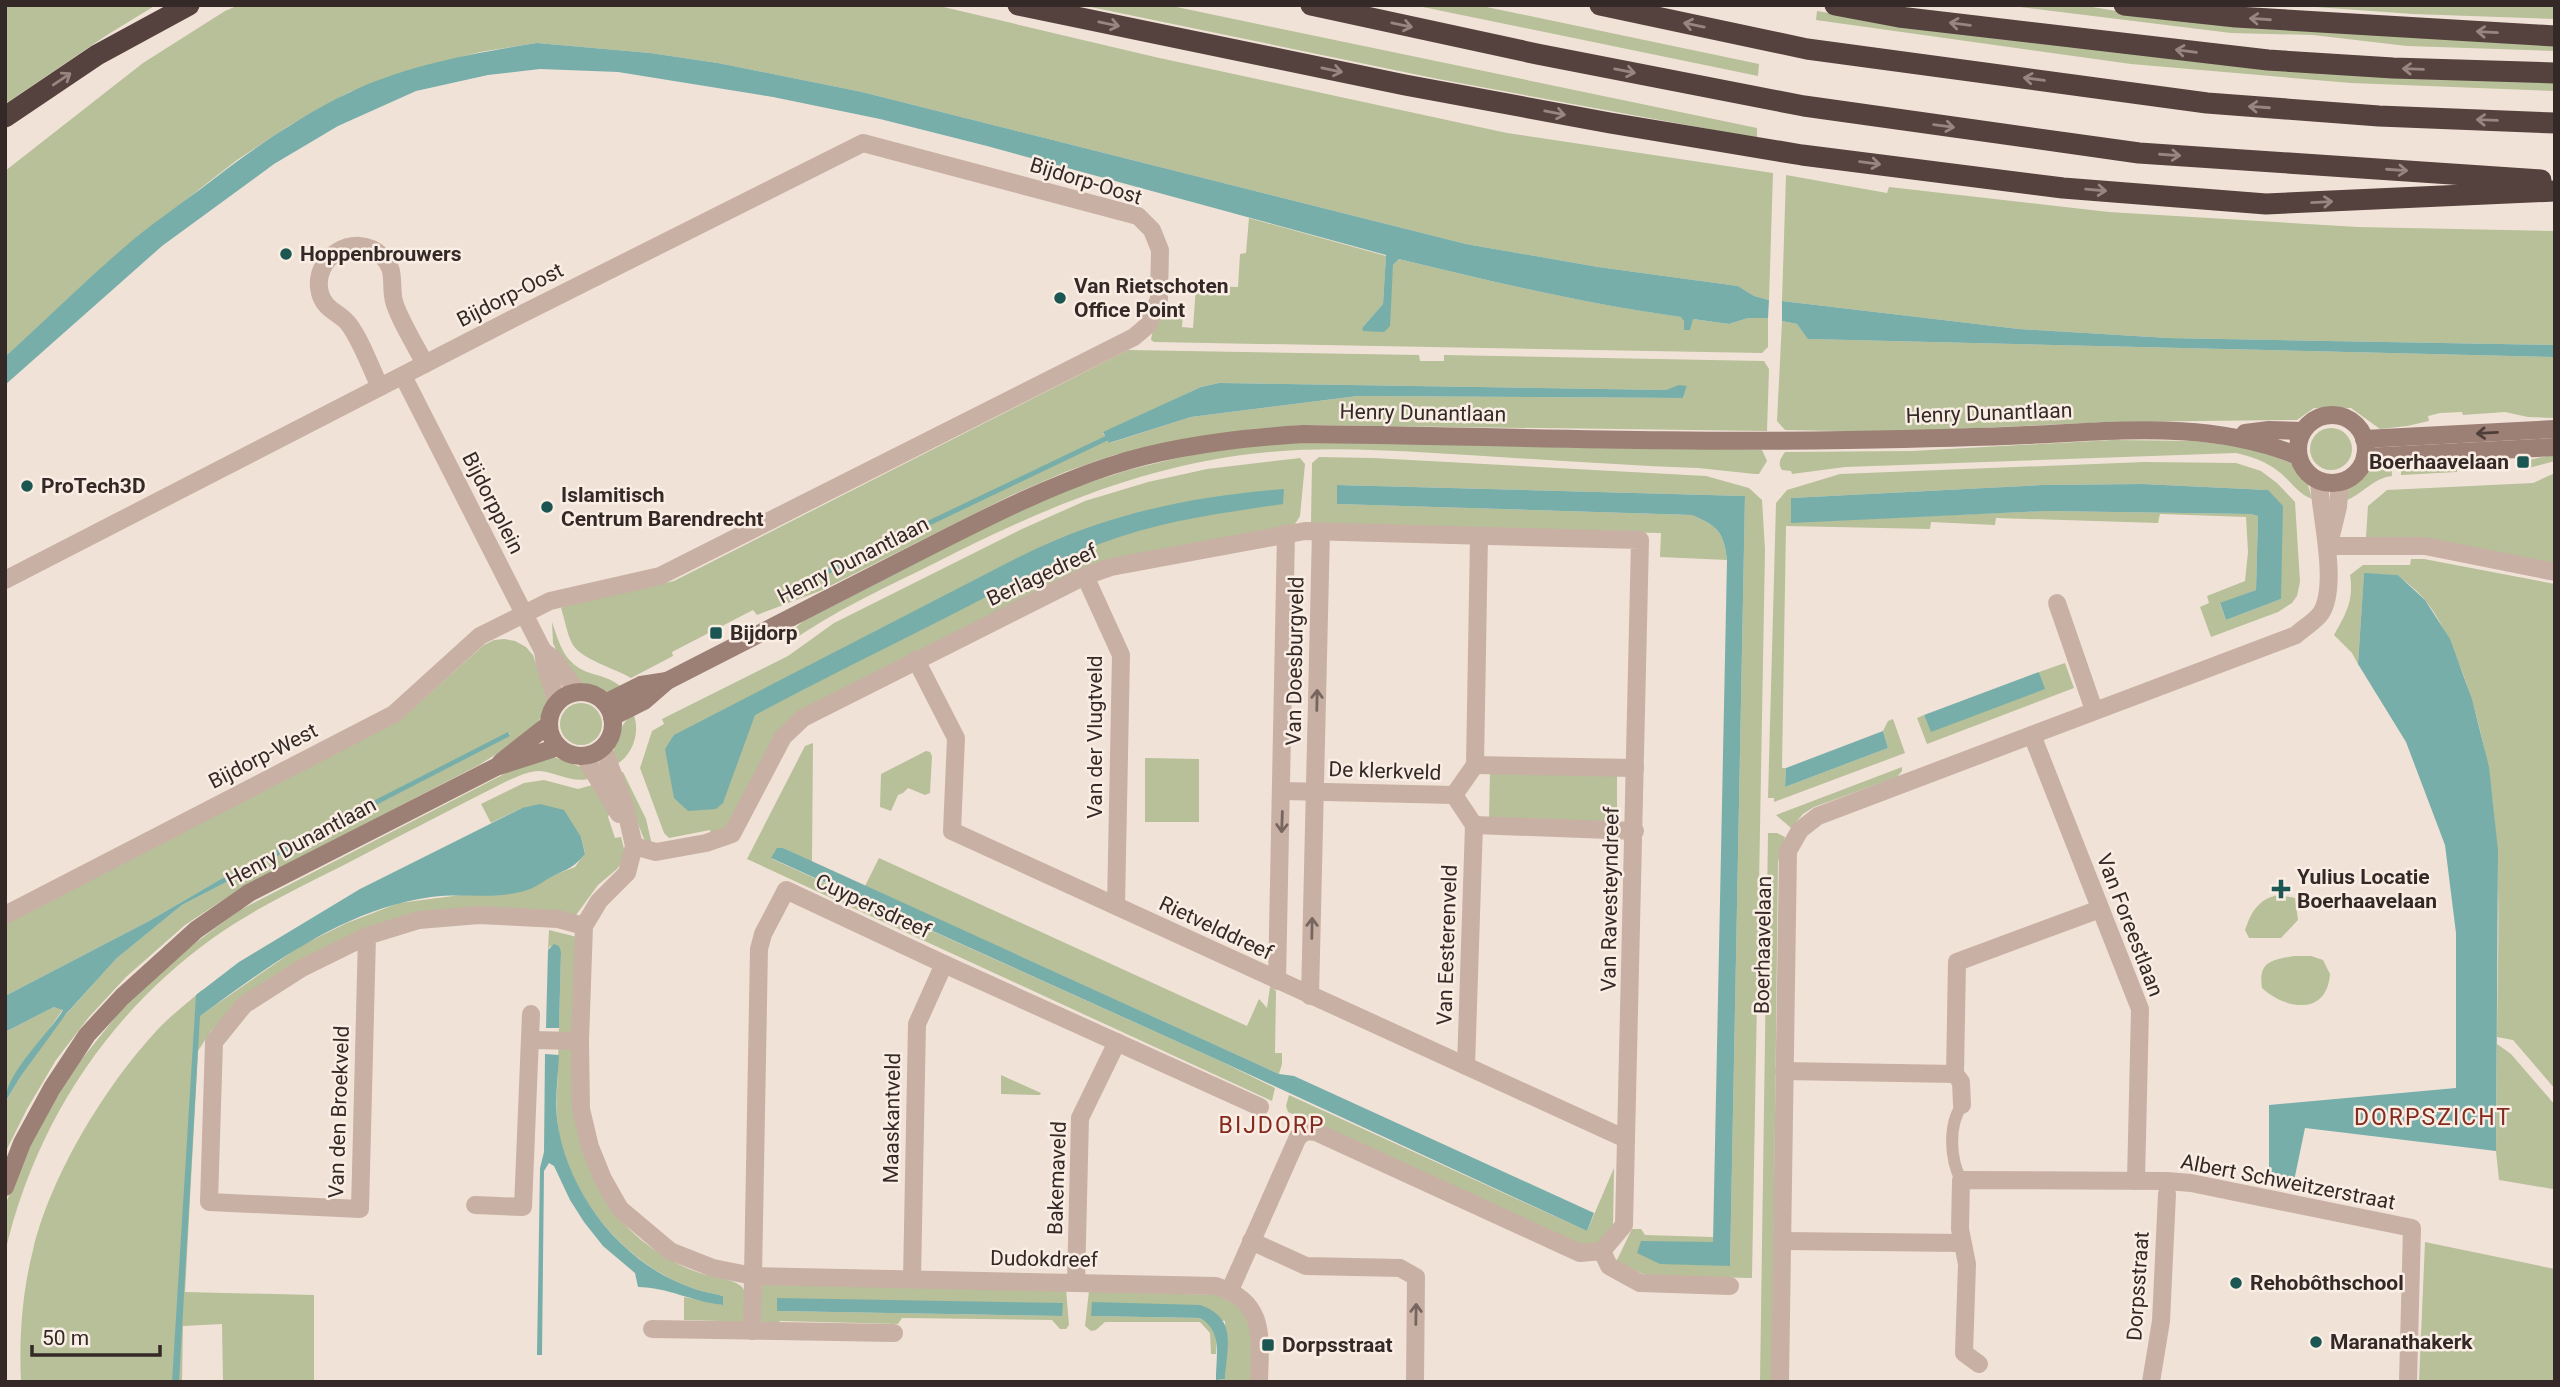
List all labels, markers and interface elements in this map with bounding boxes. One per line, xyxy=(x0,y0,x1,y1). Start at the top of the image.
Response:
one-way arrow xyxy=(2248,12,2271,25)
one-way arrow xyxy=(1097,17,1120,31)
one-way arrow xyxy=(1950,17,1972,30)
one-way arrow xyxy=(1390,18,1413,32)
one-way arrow xyxy=(1683,18,1706,32)
one-way arrow xyxy=(2475,26,2498,39)
one-way arrow xyxy=(2176,44,2198,57)
one-way arrow xyxy=(2402,62,2425,75)
one-way arrow xyxy=(1320,63,1343,77)
one-way arrow xyxy=(1613,65,1636,78)
one-way arrow xyxy=(51,72,71,86)
one-way arrow xyxy=(2023,73,2046,86)
one-way arrow xyxy=(2249,100,2271,113)
one-way arrow xyxy=(1543,107,1566,120)
one-way arrow xyxy=(2475,113,2498,126)
one-way arrow xyxy=(1933,120,1955,133)
one-way arrow xyxy=(2158,149,2181,162)
street label: Bijdorp-Oost xyxy=(1027,153,1145,209)
one-way arrow xyxy=(1858,157,1880,170)
one-way arrow xyxy=(2385,164,2408,177)
one-way arrow xyxy=(2084,184,2106,197)
one-way arrow xyxy=(2311,195,2334,208)
place label: Hoppenbrouwers xyxy=(300,242,462,266)
marker: Hoppenbrouwers xyxy=(278,246,294,262)
street label: Bijdorp-Oost xyxy=(453,258,567,332)
place label: Van Rietschoten Office Point xyxy=(1074,274,1229,322)
marker: Van Rietschoten Office Point xyxy=(1052,290,1068,306)
street label: Henry Dunantlaan xyxy=(1905,398,2073,428)
street label: Henry Dunantlaan xyxy=(1340,400,1506,426)
one-way arrow xyxy=(2475,426,2498,439)
street label: Bijdorpplein xyxy=(457,448,529,558)
place label: Boerhaavelaan xyxy=(2369,450,2509,474)
marker: Boerhaavelaan xyxy=(2515,454,2531,470)
place label: ProTech3D xyxy=(41,474,146,498)
marker: ProTech3D xyxy=(19,478,35,494)
place label: Islamitisch Centrum Barendrecht xyxy=(561,483,764,531)
marker: Islamitisch Centrum Barendrecht xyxy=(539,499,555,515)
street label: Henry Dunantlaan xyxy=(773,511,933,609)
street label: Berlagedreef xyxy=(983,539,1102,611)
street label: Van Doesburgveld xyxy=(1282,576,1308,746)
place label: Bijdorp xyxy=(730,621,798,645)
marker: Bijdorp xyxy=(708,625,724,641)
street label: Van der Vlugtveld xyxy=(1083,655,1107,819)
one-way arrow xyxy=(1310,689,1324,712)
street label: Bijdorp-West xyxy=(205,718,322,794)
street label: De klerkveld xyxy=(1328,757,1442,785)
street label: Henry Dunantlaan xyxy=(222,792,380,892)
street label: Van Ravesteyndreef xyxy=(1596,806,1624,992)
one-way arrow xyxy=(1275,810,1289,833)
street label: Van Foreestlaan xyxy=(2092,850,2168,1000)
street label: Van Eesterenveld xyxy=(1432,864,1462,1026)
place label: Yulius Locatie Boerhaavelaan xyxy=(2297,865,2437,913)
street label: Cuypersdreef xyxy=(812,869,935,943)
street label: Boerhaavelaan xyxy=(1750,876,1776,1014)
marker: Yulius Locatie Boerhaavelaan xyxy=(2271,879,2291,899)
street label: Rietvelddreef xyxy=(1155,891,1277,965)
one-way arrow xyxy=(1305,916,1318,939)
street label: Van den Broekveld xyxy=(324,1025,354,1199)
street label: Maaskantveld xyxy=(879,1052,905,1184)
district label: DORPSZICHT xyxy=(2354,1104,2512,1131)
district label: BIJDORP xyxy=(1219,1112,1325,1139)
street label: Bakemaveld xyxy=(1043,1121,1071,1235)
street label: Albert Schweitzerstraat xyxy=(2179,1149,2397,1215)
street label: Dorpsstraat xyxy=(2122,1230,2154,1342)
street label: Dudokdreef xyxy=(990,1246,1099,1272)
place label: Rehobôthschool xyxy=(2250,1271,2404,1295)
marker: Rehobôthschool xyxy=(2228,1275,2244,1291)
one-way arrow xyxy=(1409,1302,1422,1325)
scale bar xyxy=(32,1314,159,1358)
text: 50 m xyxy=(42,1326,89,1350)
place label: Maranathakerk xyxy=(2330,1330,2473,1354)
place label: Dorpsstraat xyxy=(1282,1333,1393,1357)
marker: Maranathakerk xyxy=(2308,1334,2324,1350)
marker: Dorpsstraat xyxy=(1260,1337,1276,1353)

